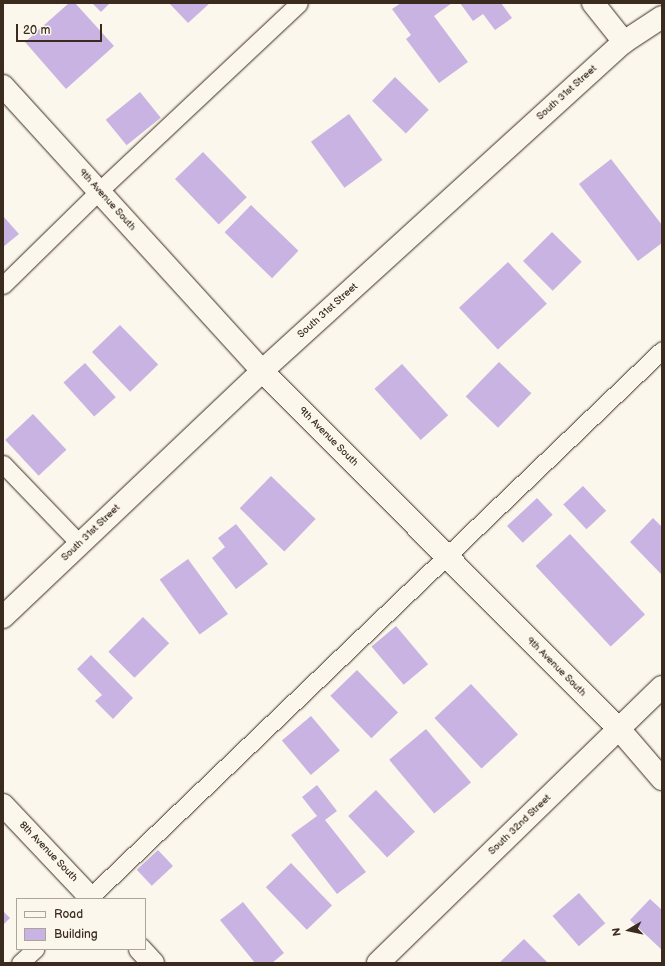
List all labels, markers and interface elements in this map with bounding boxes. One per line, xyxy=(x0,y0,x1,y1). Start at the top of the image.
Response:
scale bar xyxy=(18,16,104,42)
text: 20 m xyxy=(23,23,50,38)
street label: South 31st Street xyxy=(534,63,600,123)
street label: 9th Avenue South xyxy=(76,167,138,233)
street label: South 31st Street xyxy=(295,281,361,341)
street label: 9th Avenue South xyxy=(296,405,360,469)
street label: South 31st Street xyxy=(59,502,123,564)
street label: 9th Avenue South xyxy=(524,635,588,699)
street label: South 32nd Street xyxy=(486,792,554,858)
street label: 8th Avenue South xyxy=(16,819,80,885)
legend xyxy=(16,898,146,950)
text: Road xyxy=(54,907,83,922)
north arrow xyxy=(609,910,649,950)
text: Building xyxy=(54,927,98,942)
text: N xyxy=(610,927,624,937)

